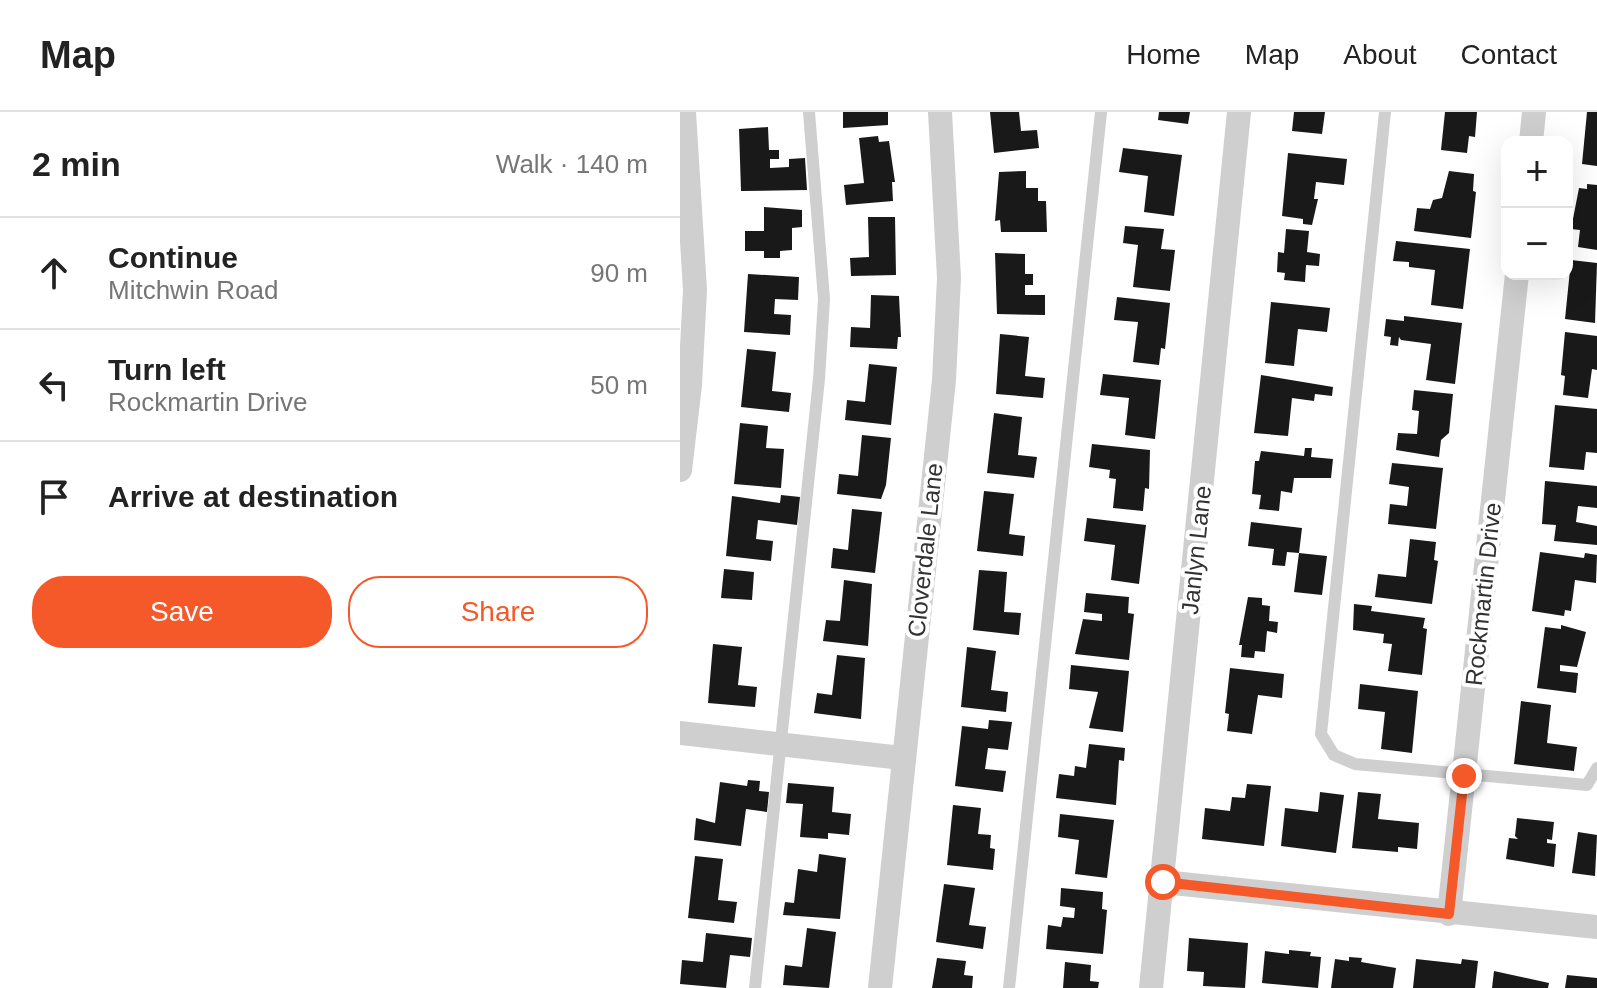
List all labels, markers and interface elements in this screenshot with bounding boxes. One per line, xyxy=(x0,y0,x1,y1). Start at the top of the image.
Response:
text: Map xyxy=(40,34,116,76)
text: Home xyxy=(1126,39,1201,70)
text: Map xyxy=(1245,39,1299,70)
text: About xyxy=(1343,39,1417,70)
text: Contact xyxy=(1461,39,1557,70)
map controls xyxy=(1501,136,1573,280)
button: + xyxy=(1501,136,1573,208)
text: 2 min xyxy=(32,145,121,183)
text: Walk · 140 m xyxy=(496,149,648,179)
button: − xyxy=(1501,208,1573,280)
text: Continue xyxy=(108,241,238,274)
icon: ahead xyxy=(32,251,76,295)
text: 90 m xyxy=(590,258,648,288)
text: Mitchwin Road xyxy=(108,275,279,305)
text: Turn left xyxy=(108,353,226,386)
icon: left xyxy=(32,363,76,407)
text: 50 m xyxy=(590,370,648,400)
text: Rockmartin Drive xyxy=(108,387,307,417)
street label: Cloverdale Lane xyxy=(902,462,948,638)
icon: arrive xyxy=(32,475,76,519)
text: Arrive at destination xyxy=(108,480,398,513)
street label: Janlyn Lane xyxy=(1176,484,1216,616)
street label: Rockmartin Drive xyxy=(1460,501,1506,687)
button: Save xyxy=(32,576,332,648)
button: Share xyxy=(348,576,648,648)
route end xyxy=(1446,758,1482,794)
route start xyxy=(1145,864,1181,900)

